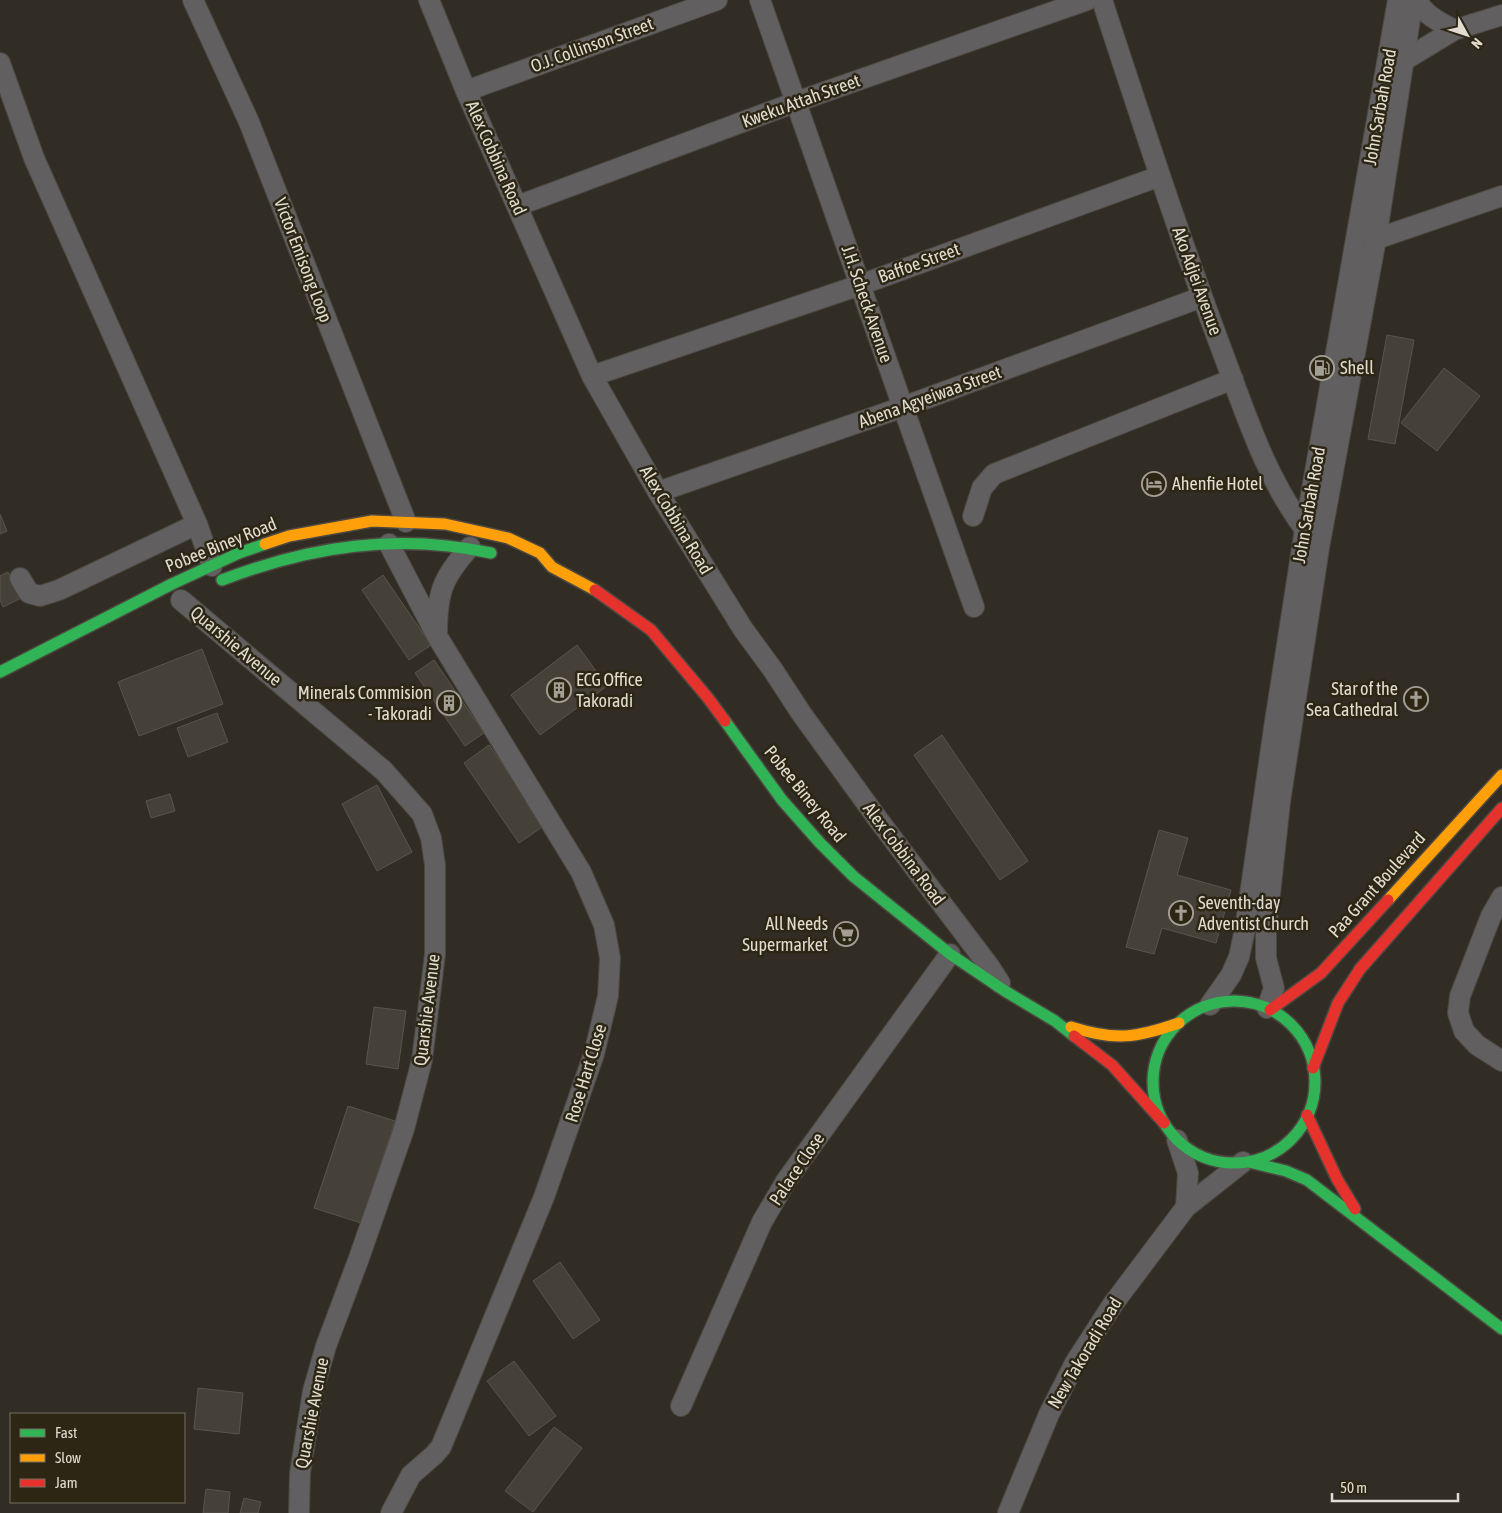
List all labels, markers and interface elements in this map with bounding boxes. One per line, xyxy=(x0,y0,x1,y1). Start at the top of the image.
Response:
north arrow xyxy=(1442,10,1492,60)
street label: O.J. Collinson Street xyxy=(528,13,656,76)
text: N xyxy=(1468,35,1486,52)
street label: John Sarbah Road xyxy=(1359,47,1400,167)
street label: Kweku Attah Street xyxy=(739,69,863,132)
street label: Alex Cobbina Road xyxy=(462,97,531,218)
street label: Victor Emisong Loop xyxy=(270,195,337,325)
street label: Ako Adjei Avenue xyxy=(1168,224,1227,338)
street label: Baffoe Street xyxy=(875,238,962,287)
street label: J.H. Scheck Avenue xyxy=(838,242,897,365)
fuel station icon: Shell xyxy=(1309,355,1335,381)
place label: Shell xyxy=(1340,357,1374,378)
street label: Abena Agyeiwaa Street xyxy=(856,361,1004,432)
street label: John Sarbah Road xyxy=(1288,445,1329,565)
street label: Alex Cobbina Road xyxy=(636,462,717,578)
hotel icon: Ahenfie Hotel xyxy=(1141,471,1167,497)
place label: Ahenfie Hotel xyxy=(1172,473,1263,494)
street label: Pobee Biney Road xyxy=(162,513,279,576)
street label: Quarshie Avenue xyxy=(186,601,286,690)
place label: ECG Office Takoradi xyxy=(576,669,643,711)
building icon: ECG Office Takoradi xyxy=(546,677,572,703)
place label: Star of the Sea Cathedral xyxy=(1306,678,1398,720)
place label: Minerals Commision - Takoradi xyxy=(298,682,432,724)
church icon: Star of the Sea Cathedral xyxy=(1403,686,1429,712)
building icon: Minerals Commision - Takoradi xyxy=(436,690,462,716)
street label: Pobee Biney Road xyxy=(760,741,851,846)
street label: Alex Cobbina Road xyxy=(859,798,950,909)
street label: Paa Grant Boulevard xyxy=(1324,828,1429,942)
place label: Seventh-day Adventist Church xyxy=(1198,892,1309,934)
church icon: Seventh-day Adventist Church xyxy=(1168,900,1194,926)
place label: All Needs Supermarket xyxy=(742,913,828,955)
supermarket icon: All Needs Supermarket xyxy=(833,921,859,947)
street label: Quarshie Avenue xyxy=(409,953,444,1067)
street label: Rose Hart Close xyxy=(561,1021,610,1125)
street label: Palace Close xyxy=(765,1128,828,1209)
street label: New Takoradi Road xyxy=(1043,1293,1126,1412)
street label: Quarshie Avenue xyxy=(290,1356,333,1470)
legend xyxy=(10,1413,185,1503)
text: Fast xyxy=(55,1424,77,1441)
text: Slow xyxy=(55,1449,81,1466)
scale bar xyxy=(1332,1470,1458,1502)
text: Jam xyxy=(55,1474,78,1491)
text: 50 m xyxy=(1340,1479,1367,1496)

